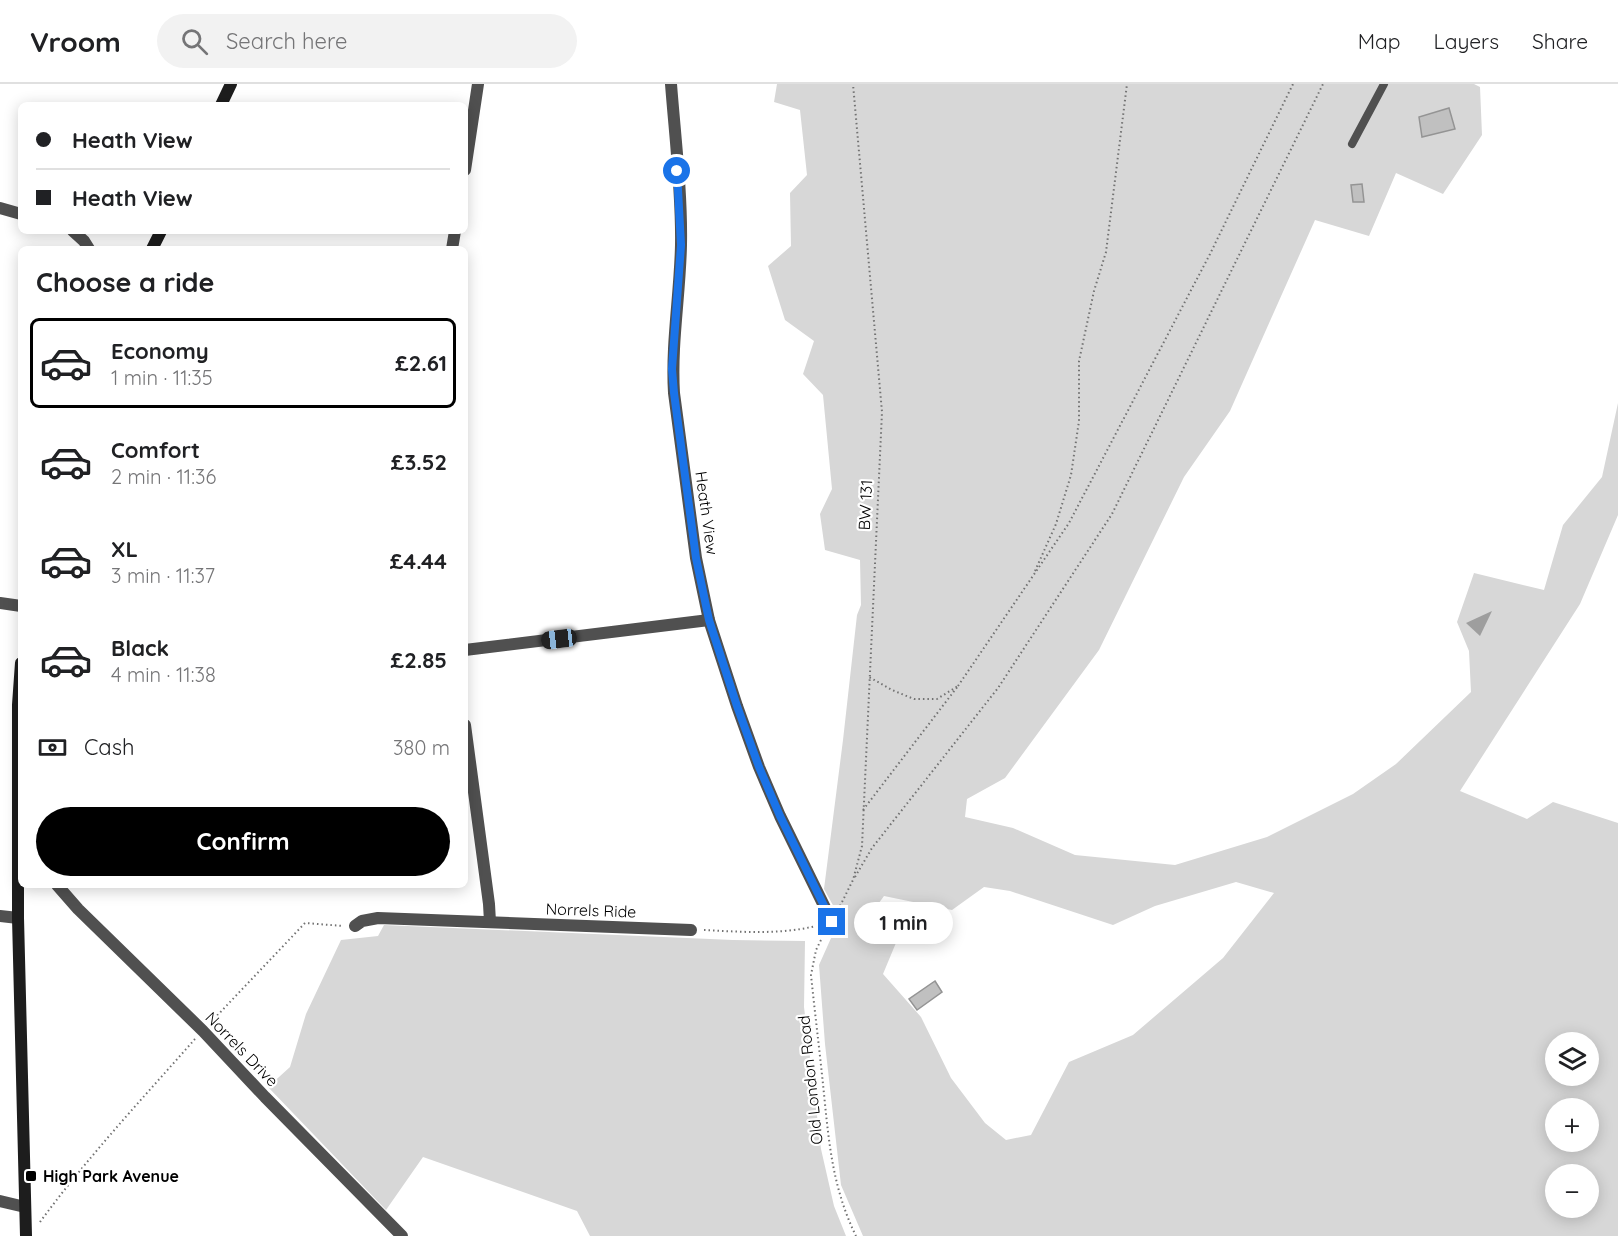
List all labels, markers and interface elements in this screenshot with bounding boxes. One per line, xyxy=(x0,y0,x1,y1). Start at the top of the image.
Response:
search box xyxy=(157,14,577,68)
text: Vroom xyxy=(30,24,121,59)
icon: search xyxy=(178,25,211,58)
text: Search here xyxy=(226,27,347,55)
text: Map xyxy=(1358,28,1401,54)
text: Layers xyxy=(1434,28,1499,54)
text: Share xyxy=(1532,28,1588,54)
text: Heath View xyxy=(72,126,193,154)
route start xyxy=(663,157,690,184)
text: Heath View xyxy=(72,184,193,212)
text: Choose a ride xyxy=(36,265,214,299)
icon: car xyxy=(39,336,93,390)
text: Economy xyxy=(111,337,209,365)
text: £2.61 xyxy=(395,349,447,377)
text: 1 min · 11:35 xyxy=(111,365,213,390)
icon: car xyxy=(39,435,93,489)
text: Comfort xyxy=(111,436,200,464)
text: £3.52 xyxy=(391,448,447,476)
text: 2 min · 11:36 xyxy=(111,464,216,489)
street label: Heath View xyxy=(691,470,723,556)
street label: BW 131 xyxy=(854,479,876,531)
icon: car xyxy=(39,534,93,588)
text: XL xyxy=(111,535,138,563)
text: £4.44 xyxy=(390,547,447,575)
text: 3 min · 11:37 xyxy=(111,563,215,588)
car xyxy=(540,628,578,650)
icon: car xyxy=(39,633,93,687)
text: Black xyxy=(111,634,169,662)
text: £2.85 xyxy=(391,646,447,674)
text: 4 min · 11:38 xyxy=(111,662,216,687)
icon: cash xyxy=(36,731,69,764)
text: Cash xyxy=(84,733,135,761)
text: 380 m xyxy=(393,735,450,760)
button: Confirm xyxy=(36,807,450,876)
street label: Norrels Ride xyxy=(545,898,637,922)
callout: 1 min xyxy=(853,901,952,943)
route end xyxy=(818,908,845,935)
text: 1 min xyxy=(879,910,928,935)
street label: Norrels Drive xyxy=(201,1007,283,1091)
street label: Old London Road xyxy=(793,1014,827,1146)
map controls xyxy=(1545,1032,1599,1218)
button: layers xyxy=(1545,1032,1599,1086)
button: + xyxy=(1545,1098,1599,1152)
button: − xyxy=(1545,1164,1599,1218)
place label: High Park Avenue xyxy=(43,1166,179,1186)
marker: High Park Avenue xyxy=(24,1169,38,1183)

